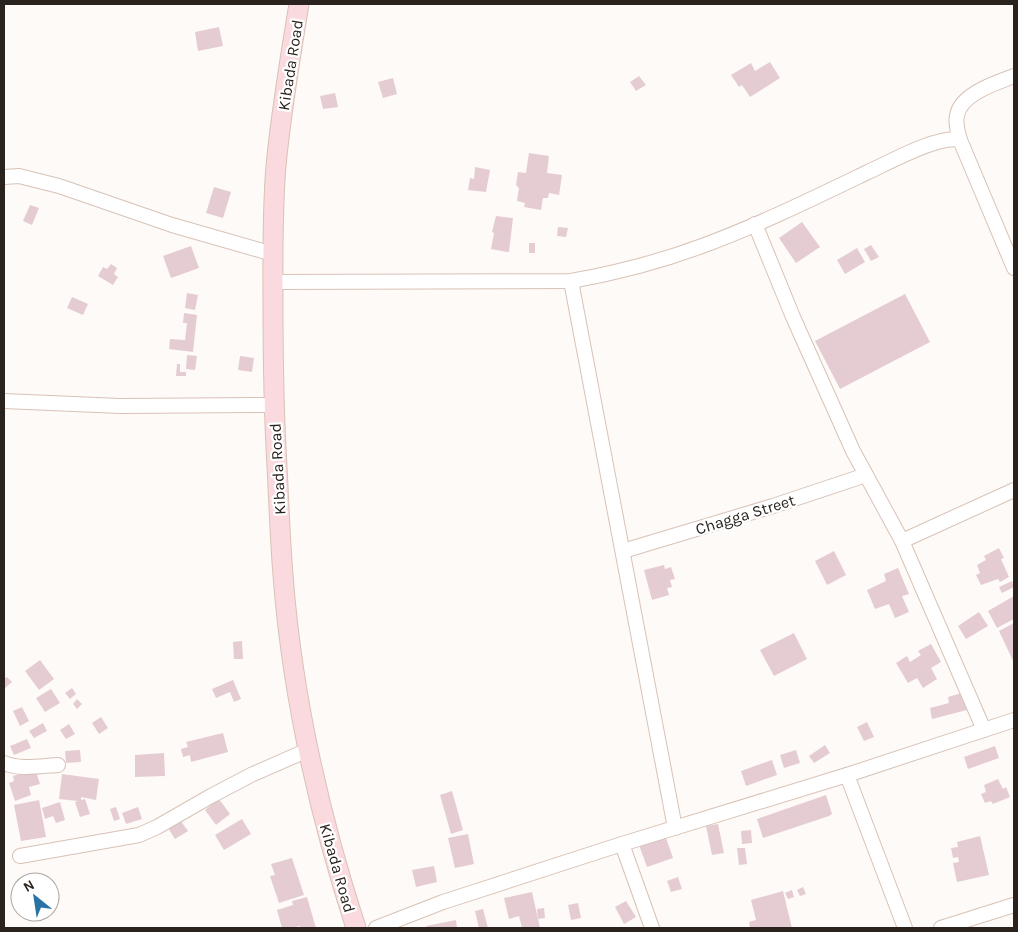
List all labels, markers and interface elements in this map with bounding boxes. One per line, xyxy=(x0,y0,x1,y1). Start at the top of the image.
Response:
street label: Kibada Road xyxy=(274,18,307,112)
street label: Kibada Road xyxy=(266,423,289,515)
street label: Chagga Street xyxy=(693,490,797,539)
street label: Kibada Road xyxy=(316,821,359,915)
north arrow xyxy=(10,872,60,922)
text: N xyxy=(20,876,37,896)

